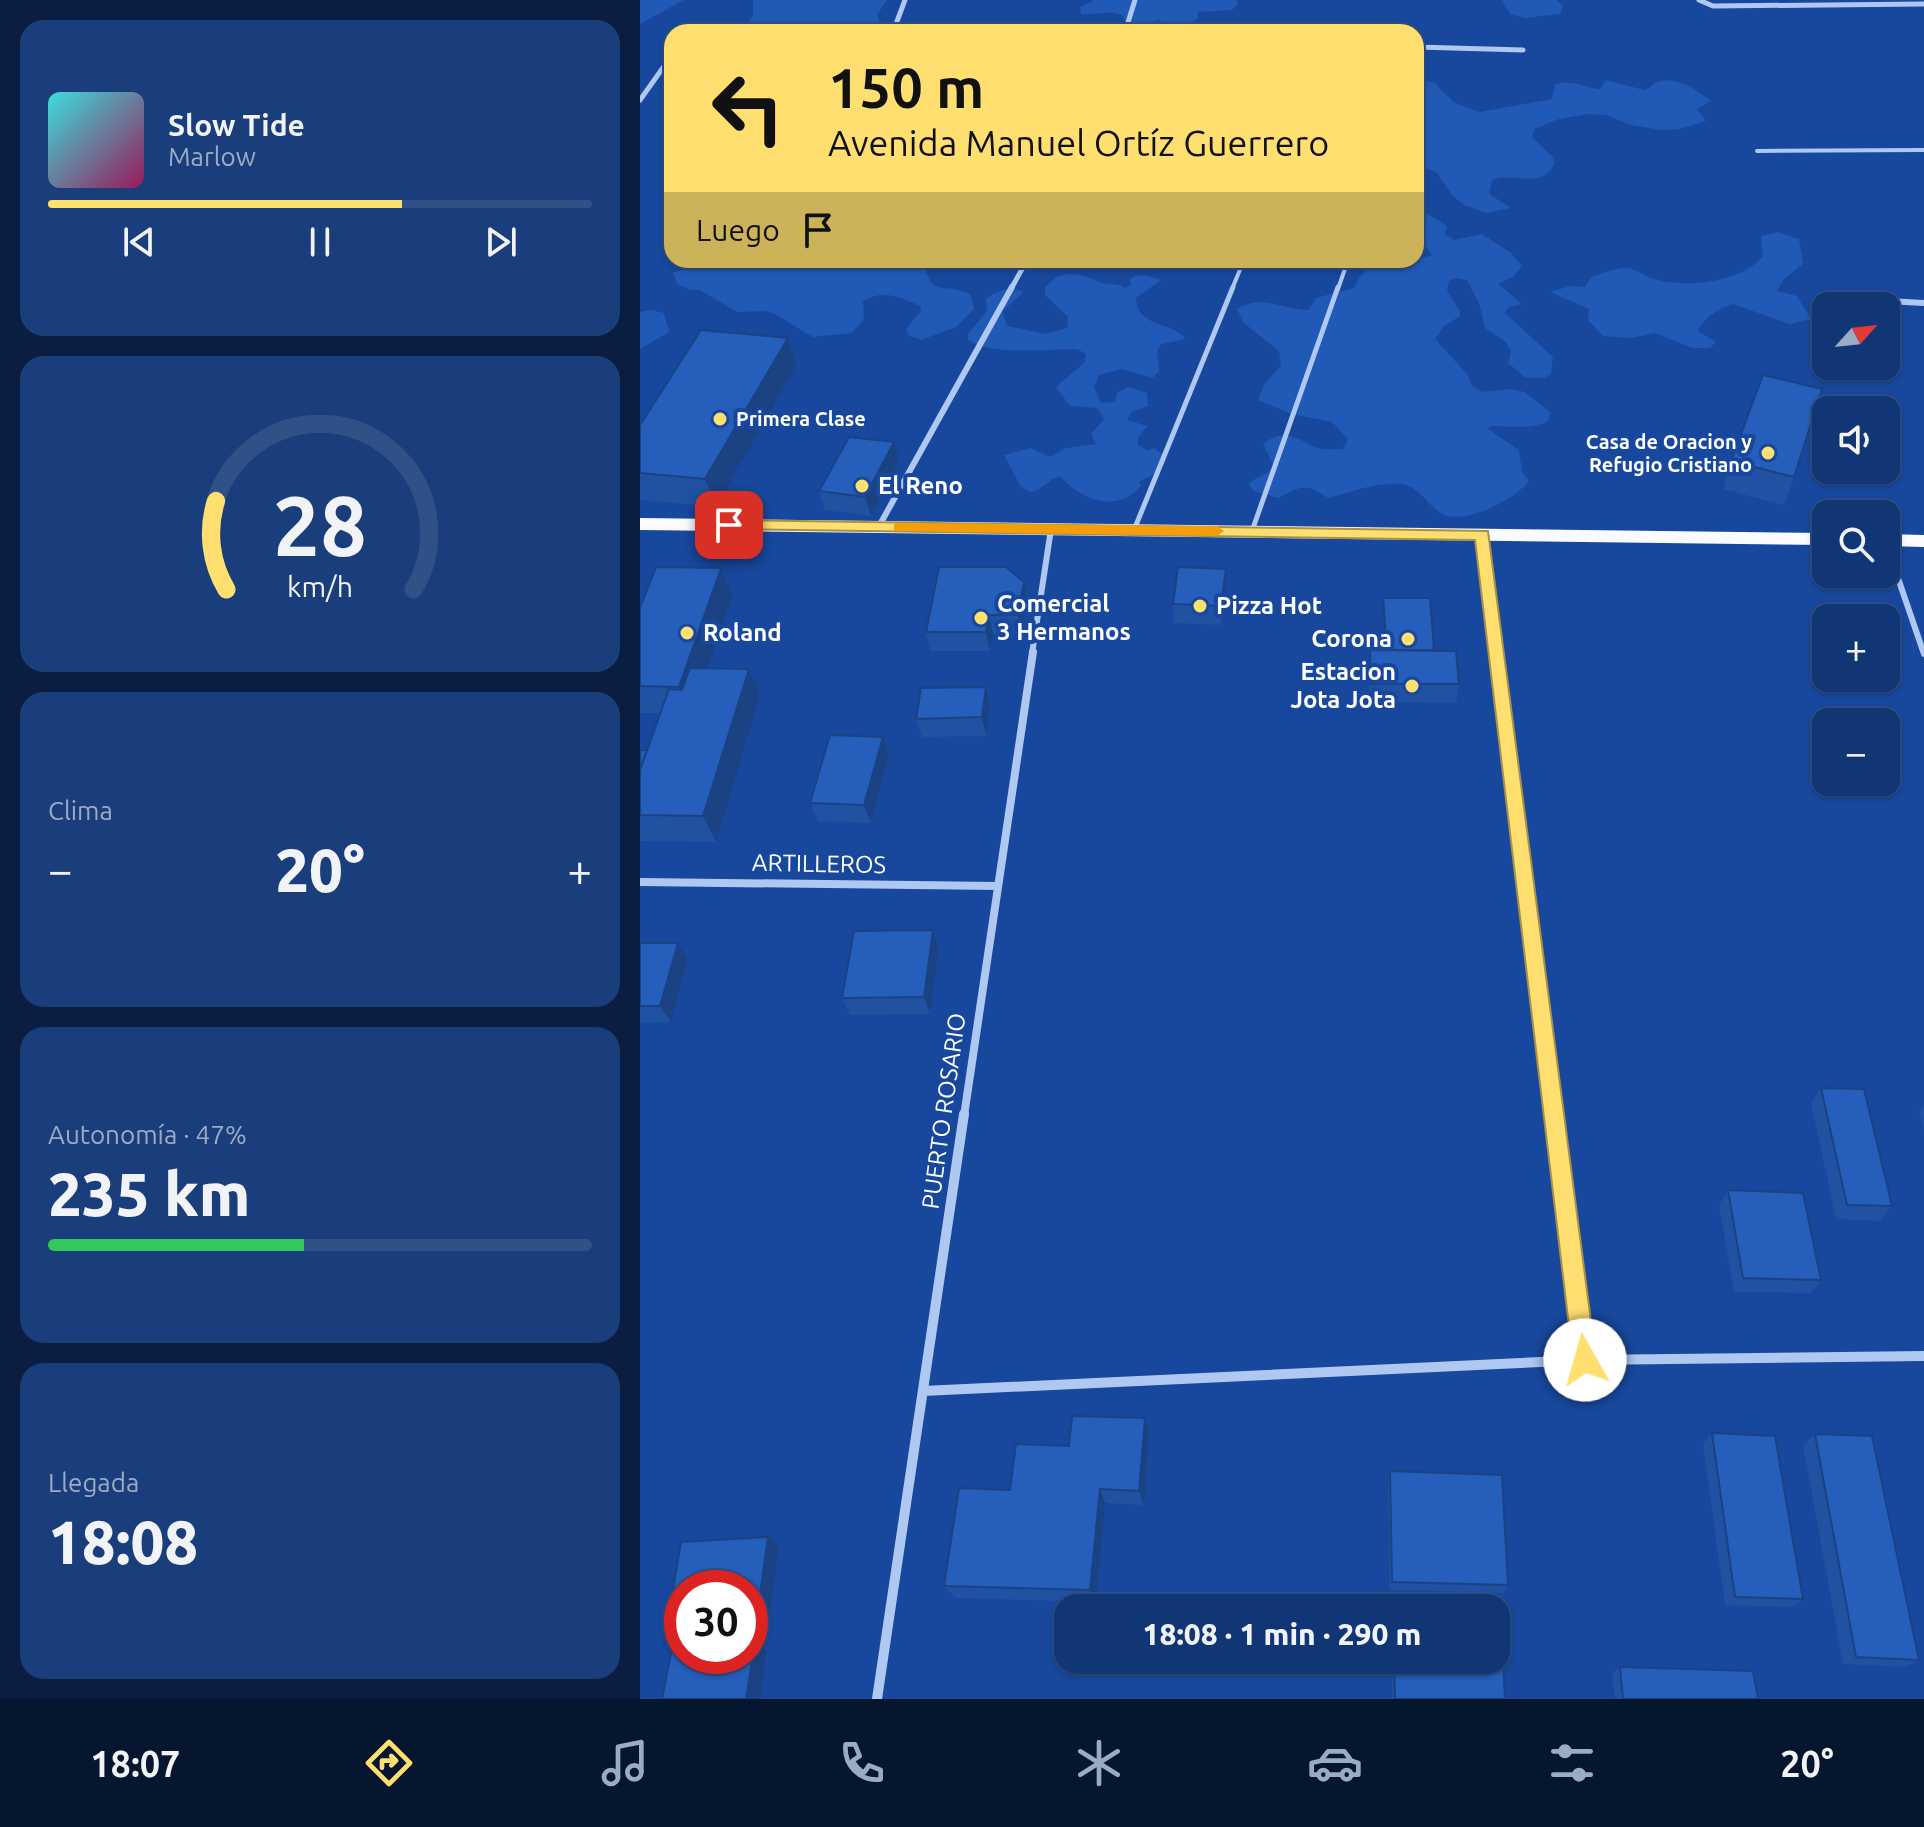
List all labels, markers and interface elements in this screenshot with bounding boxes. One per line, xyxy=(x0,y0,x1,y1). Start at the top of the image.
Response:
icon: left xyxy=(696,56,800,160)
text: 150 m xyxy=(828,56,984,119)
text: Slow Tide xyxy=(168,108,305,142)
text: Avenida Manuel Ortíz Guerrero xyxy=(828,122,1329,163)
text: Marlow xyxy=(168,142,256,171)
icon: arrive xyxy=(796,208,840,252)
text: Luego xyxy=(696,213,780,247)
icon: previous xyxy=(117,220,161,264)
icon: pause xyxy=(298,220,342,264)
icon: next xyxy=(479,220,523,264)
north arrow xyxy=(1812,292,1900,380)
map controls xyxy=(1812,292,1900,796)
button: sound xyxy=(1812,396,1900,484)
place label: Primera Clase xyxy=(736,407,866,430)
marker: Primera Clase xyxy=(711,410,729,428)
place label: Casa de Oracion y Refugio Cristiano xyxy=(1586,430,1752,476)
marker: Casa de Oracion y Refugio Cristiano xyxy=(1759,444,1777,462)
place label: El Reno xyxy=(878,472,963,499)
text: 28 xyxy=(273,477,367,571)
marker: El Reno xyxy=(853,477,871,495)
pin xyxy=(695,491,763,559)
button: search xyxy=(1812,500,1900,588)
icon: arrive xyxy=(707,503,751,547)
text: km/h xyxy=(287,570,353,602)
place label: Comercial 3 Hermanos xyxy=(997,590,1131,645)
place label: Pizza Hot xyxy=(1216,592,1322,619)
marker: Pizza Hot xyxy=(1191,597,1209,615)
button: + xyxy=(1812,604,1900,692)
marker: Comercial 3 Hermanos xyxy=(972,609,990,627)
place label: Roland xyxy=(703,619,782,646)
marker: Roland xyxy=(678,624,696,642)
place label: Corona xyxy=(1311,625,1392,652)
marker: Corona xyxy=(1399,630,1417,648)
place label: Estacion Jota Jota xyxy=(1290,658,1396,713)
marker: Estacion Jota Jota xyxy=(1403,677,1421,695)
button: − xyxy=(1812,708,1900,796)
text: Clima xyxy=(48,796,113,825)
text: 20° xyxy=(275,836,365,903)
text: − xyxy=(48,845,73,894)
text: + xyxy=(567,845,592,894)
street label: ARTILLEROS xyxy=(752,849,886,878)
street label: PUERTO ROSARIO xyxy=(916,1011,971,1211)
text: Autonomía · 47% xyxy=(48,1120,247,1149)
text: 235 km xyxy=(48,1160,250,1227)
position arrow xyxy=(1543,1318,1627,1402)
text: Llegada xyxy=(48,1468,139,1497)
text: 18:08 xyxy=(48,1508,198,1575)
speed limit sign: 30 xyxy=(664,1570,768,1674)
text: 18:08 · 1 min · 290 m xyxy=(1143,1617,1421,1651)
icon: directions xyxy=(361,1735,417,1791)
icon: music xyxy=(597,1735,653,1791)
icon: phone xyxy=(834,1735,890,1791)
icon: climate xyxy=(1071,1735,1127,1791)
icon: car xyxy=(1307,1735,1363,1791)
icon: filters xyxy=(1544,1735,1600,1791)
text: 18:07 xyxy=(90,1743,180,1784)
text: 20° xyxy=(1780,1743,1834,1784)

